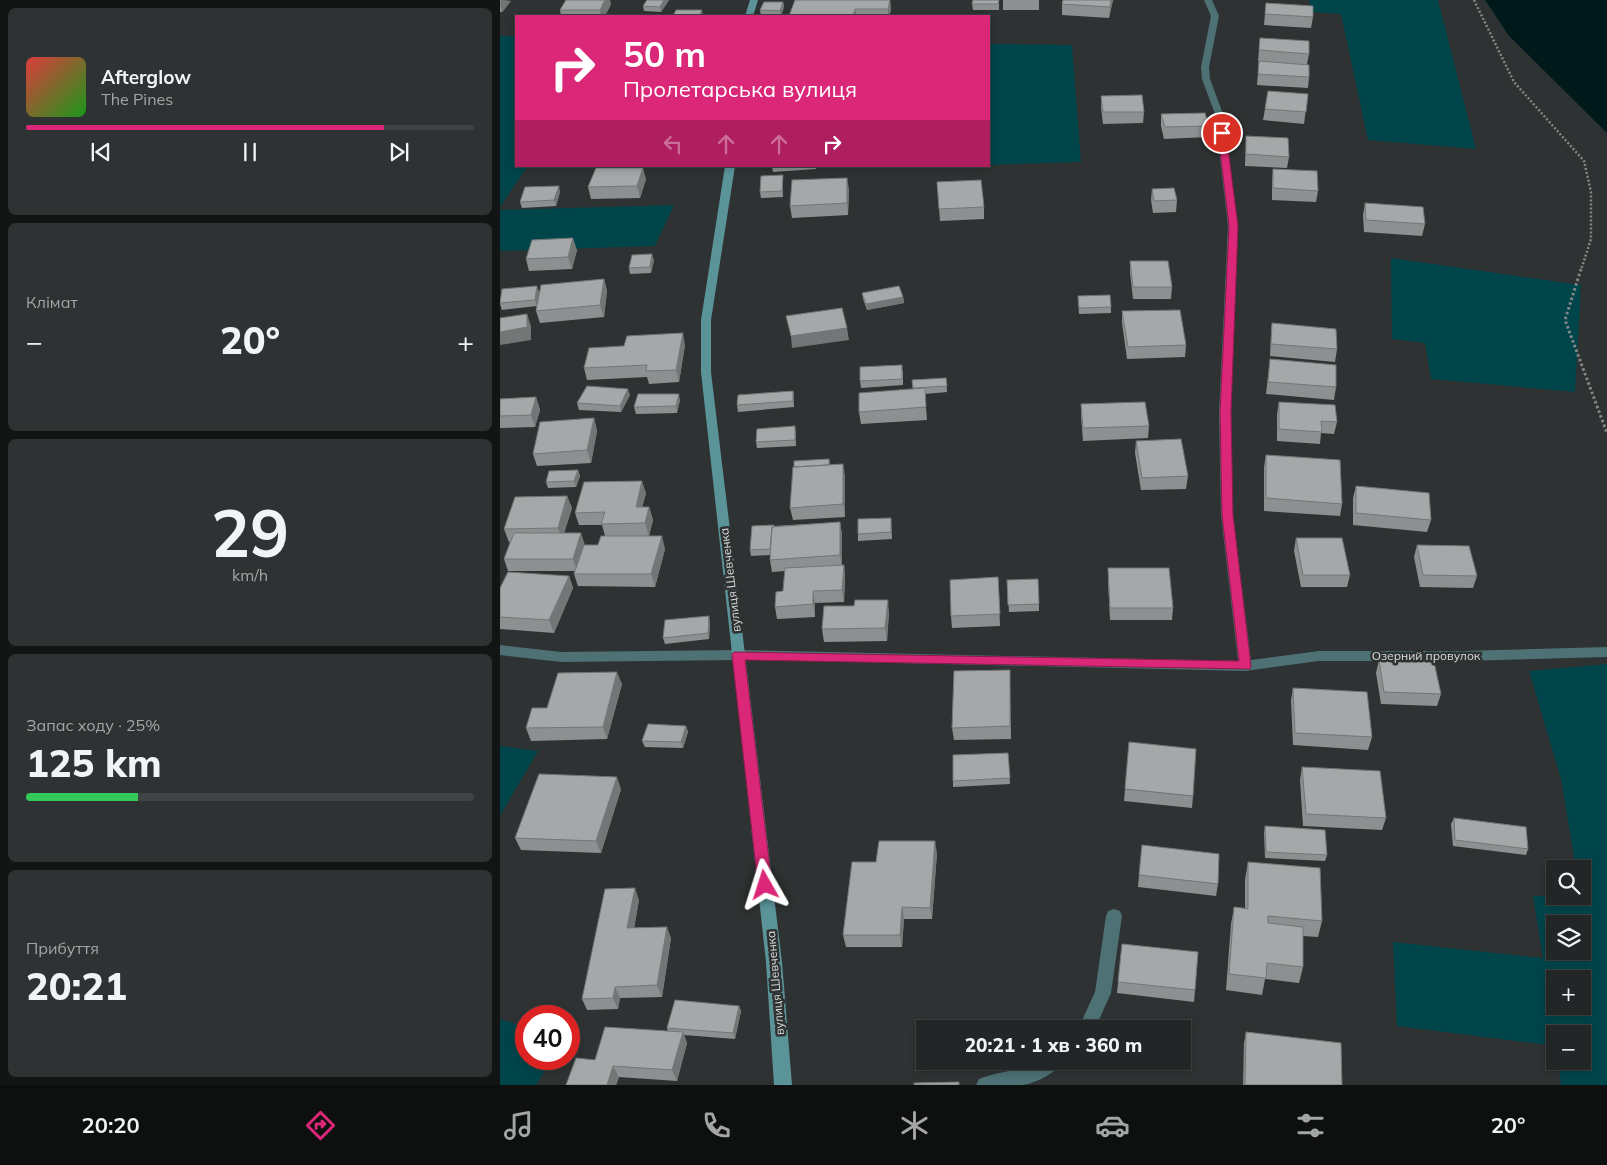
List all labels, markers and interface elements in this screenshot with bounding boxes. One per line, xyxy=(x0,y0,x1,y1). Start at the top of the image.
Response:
text: 50 m xyxy=(623,32,706,76)
icon: right xyxy=(540,35,605,100)
text: Afterglow xyxy=(101,65,191,89)
text: Пролетарська вулиця xyxy=(623,75,857,103)
text: The Pines xyxy=(101,89,173,109)
pin xyxy=(1201,112,1243,154)
icon: arrive xyxy=(1208,119,1236,147)
icon: left xyxy=(659,130,687,158)
icon: ahead xyxy=(712,130,740,158)
icon: ahead xyxy=(765,130,793,158)
icon: right xyxy=(818,130,846,158)
icon: previous xyxy=(87,138,115,166)
icon: pause xyxy=(236,138,264,166)
icon: next xyxy=(385,138,413,166)
text: Клімат xyxy=(26,292,78,312)
text: 20° xyxy=(220,316,280,364)
text: − xyxy=(26,324,43,359)
text: + xyxy=(457,324,474,359)
text: 29 xyxy=(211,492,289,573)
street label: вулиця Шевченка xyxy=(716,527,744,633)
text: km/h xyxy=(232,565,268,585)
street label: Озерний провулок xyxy=(1372,648,1481,663)
text: Запас ходу · 25% xyxy=(26,715,160,735)
text: 125 km xyxy=(26,739,162,787)
position arrow xyxy=(738,858,790,910)
map controls xyxy=(1546,860,1591,1070)
button: search xyxy=(1546,860,1591,905)
button: layers xyxy=(1546,915,1591,960)
street label: вулиця Шевченка xyxy=(763,930,787,1036)
text: Прибуття xyxy=(26,938,99,958)
text: 20:21 xyxy=(26,962,127,1010)
button: + xyxy=(1546,970,1591,1015)
speed limit sign: 40 xyxy=(515,1005,580,1070)
button: − xyxy=(1546,1025,1591,1070)
text: 20:21 · 1 хв · 360 m xyxy=(965,1033,1142,1057)
icon: directions xyxy=(303,1108,338,1143)
icon: music xyxy=(501,1108,536,1143)
icon: phone xyxy=(699,1108,734,1143)
icon: climate xyxy=(897,1108,932,1143)
icon: car xyxy=(1095,1108,1130,1143)
icon: filters xyxy=(1293,1108,1328,1143)
text: 20:20 xyxy=(81,1111,140,1139)
text: 20° xyxy=(1491,1111,1525,1139)

